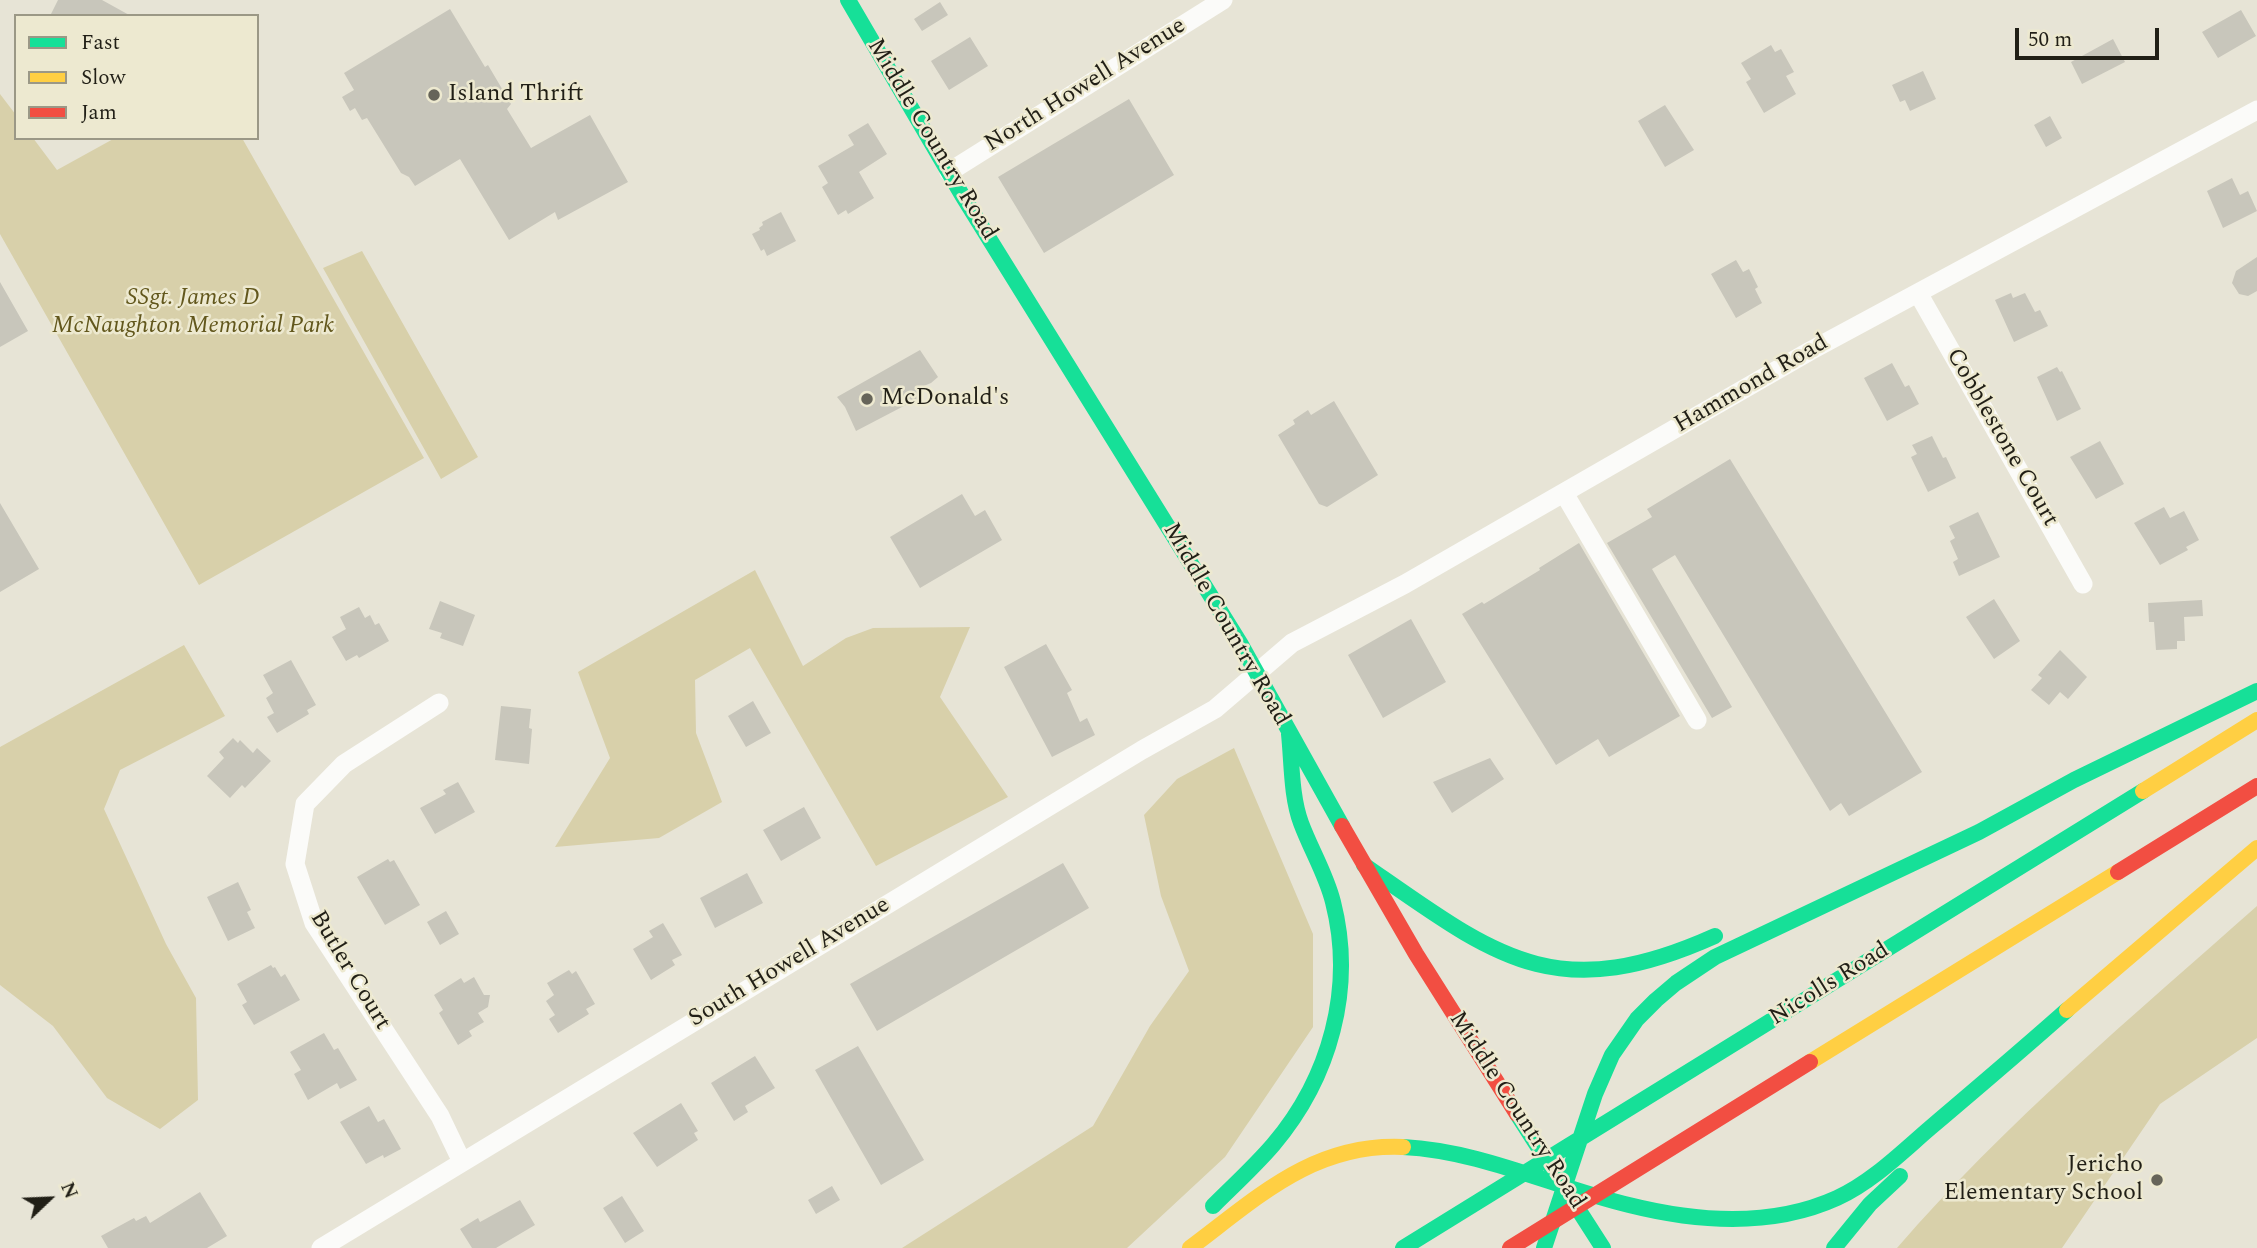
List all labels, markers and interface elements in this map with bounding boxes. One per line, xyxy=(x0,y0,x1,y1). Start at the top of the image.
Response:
street label: North Howell Avenue xyxy=(980,12,1192,160)
legend xyxy=(14,14,259,140)
scale bar xyxy=(2019,14,2162,58)
text: 50 m xyxy=(2028,24,2072,56)
text: Fast xyxy=(81,27,120,59)
street label: Middle Country Road xyxy=(859,34,1003,246)
text: Slow xyxy=(81,62,125,94)
place label: Island Thrift xyxy=(448,81,584,109)
marker: Island Thrift xyxy=(426,87,442,103)
text: Jam xyxy=(81,97,117,129)
park label: SSgt. James D McNaughton Memorial Park xyxy=(52,285,334,341)
street label: Hammond Road xyxy=(1670,329,1834,441)
street label: Cobblestone Court xyxy=(1938,344,2064,532)
place label: McDonald's xyxy=(881,385,1009,413)
marker: McDonald's xyxy=(859,391,875,407)
street label: Middle Country Road xyxy=(1155,518,1295,732)
street label: South Howell Avenue xyxy=(684,892,896,1034)
street label: Butler Court xyxy=(302,906,396,1036)
street label: Nicolls Road xyxy=(1765,937,1895,1033)
street label: Middle Country Road xyxy=(1441,1007,1591,1215)
place label: Jericho Elementary School xyxy=(1943,1152,2143,1208)
north arrow xyxy=(14,1164,84,1234)
marker: Jericho Elementary School xyxy=(2149,1172,2165,1188)
text: N xyxy=(52,1178,85,1203)

